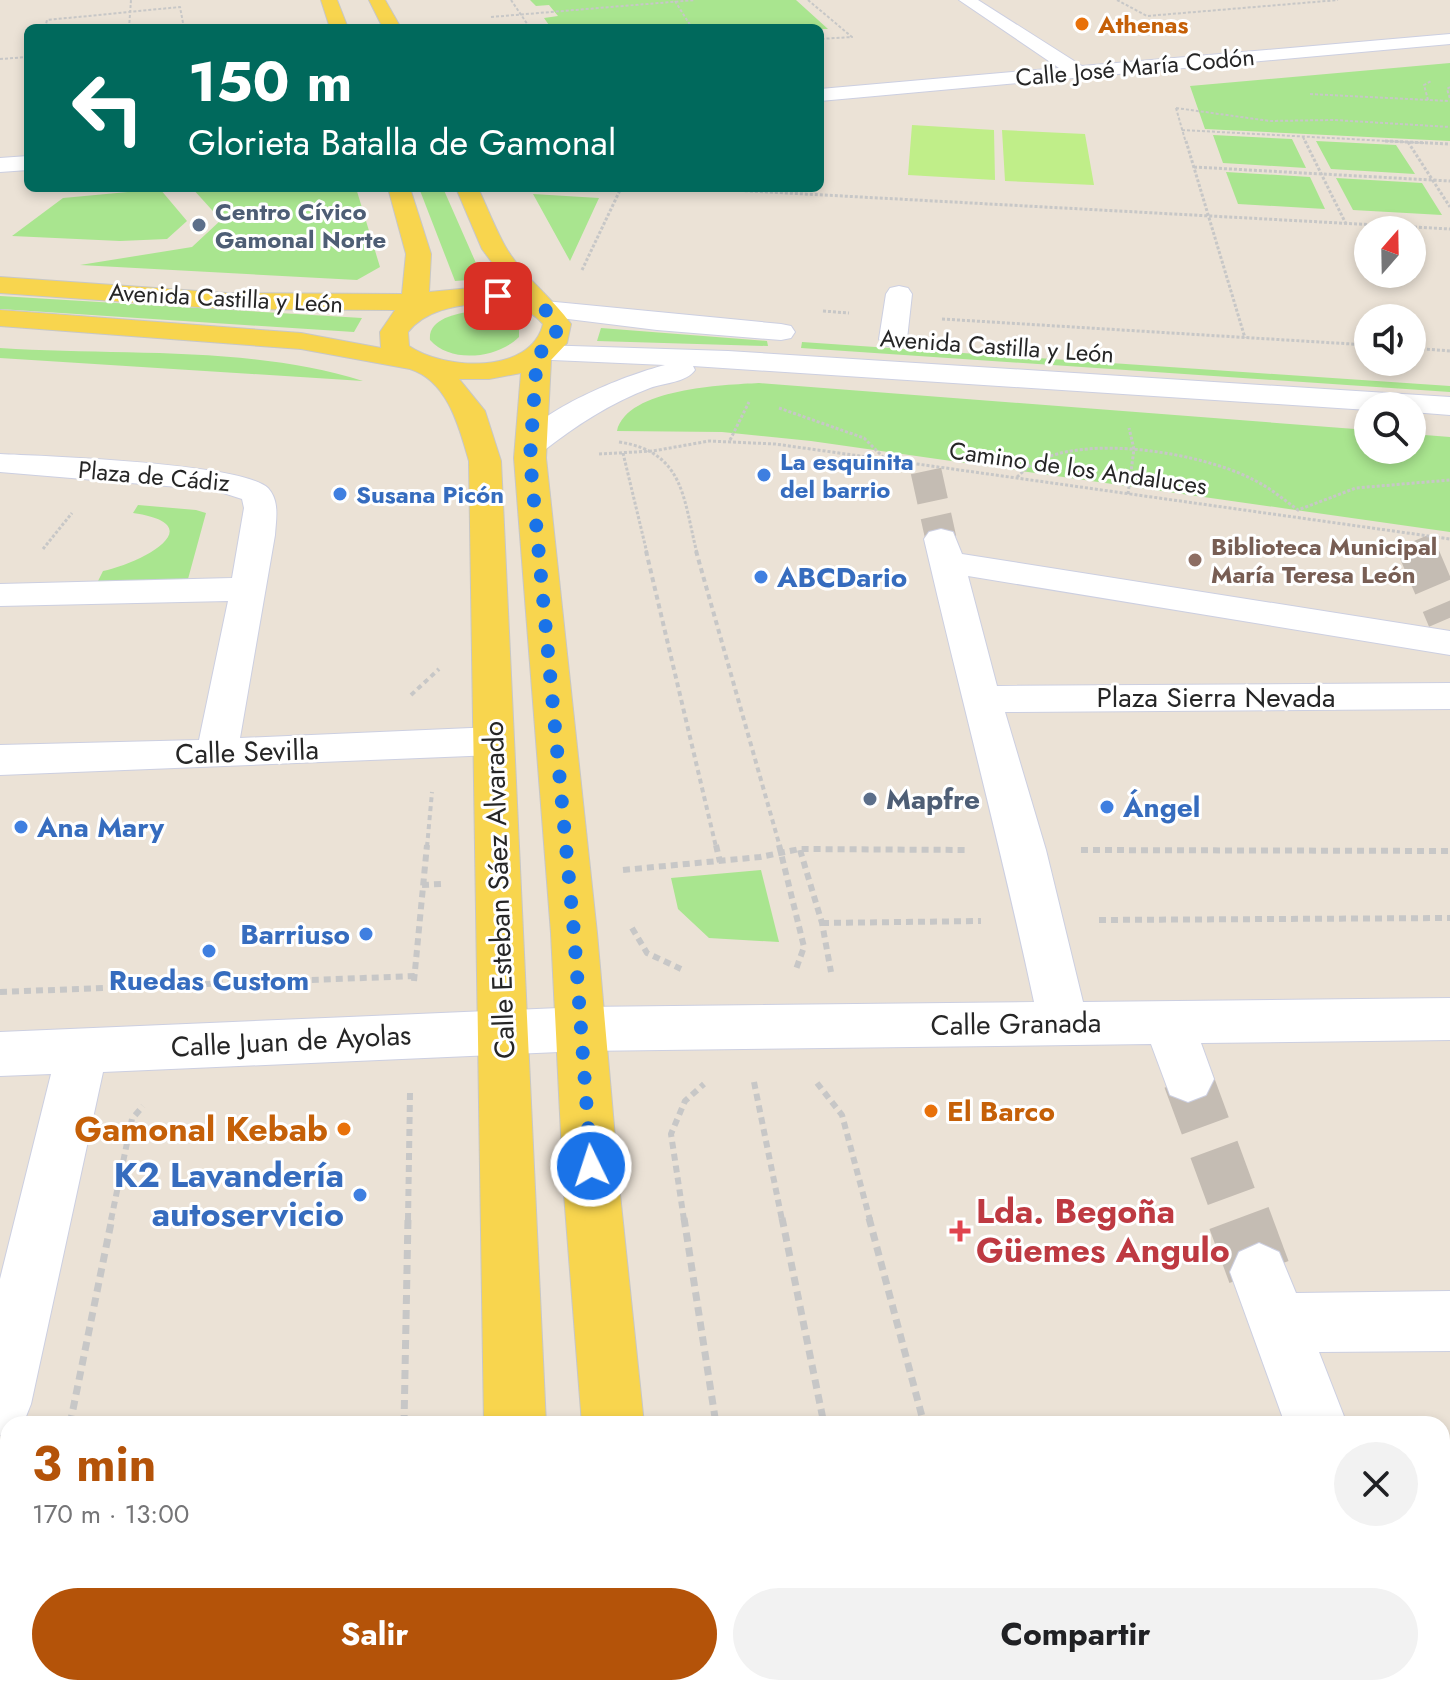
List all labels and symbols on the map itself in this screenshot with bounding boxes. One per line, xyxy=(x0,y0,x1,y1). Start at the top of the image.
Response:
place label: Athenas xyxy=(1097,7,1188,42)
marker: Athenas xyxy=(1073,15,1091,33)
street label: Calle José María Codón xyxy=(1014,39,1256,95)
place label: Centro Cívico Gamonal Norte xyxy=(215,194,386,257)
marker: Centro Cívico Gamonal Norte xyxy=(190,216,208,234)
north arrow xyxy=(1354,216,1426,288)
pin xyxy=(464,262,532,330)
street label: Avenida Castilla y León xyxy=(108,274,344,322)
street label: Avenida Castilla y León xyxy=(879,320,1115,372)
street label: Camino de los Andaluces xyxy=(947,433,1209,503)
place label: La esquinita del barrio xyxy=(780,444,914,507)
street label: Plaza de Cádiz xyxy=(77,452,231,500)
marker: La esquinita del barrio xyxy=(755,466,773,484)
place label: Susana Picón xyxy=(356,477,504,512)
marker: Susana Picón xyxy=(331,485,349,503)
place label: Biblioteca Municipal María Teresa León xyxy=(1211,529,1437,592)
marker: Biblioteca Municipal María Teresa León xyxy=(1186,551,1204,569)
place label: ABCDario xyxy=(776,557,907,598)
marker: ABCDario xyxy=(752,568,770,586)
street label: Plaza Sierra Nevada xyxy=(1096,677,1336,718)
street label: Calle Esteban Sáez Alvarado xyxy=(473,720,525,1060)
street label: Calle Sevilla xyxy=(175,729,319,775)
place label: Mapfre xyxy=(886,779,980,820)
place label: Ángel xyxy=(1122,787,1200,828)
marker: Mapfre xyxy=(861,790,879,808)
marker: Ángel xyxy=(1098,798,1116,816)
place label: Ana Mary xyxy=(36,807,165,848)
marker: Ana Mary xyxy=(12,818,30,836)
place label: Barriuso xyxy=(240,914,350,955)
marker: Barriuso xyxy=(357,925,375,943)
marker: Ruedas Custom xyxy=(200,942,218,960)
place label: Ruedas Custom xyxy=(109,960,309,1001)
street label: Calle Granada xyxy=(930,1002,1102,1046)
street label: Calle Juan de Ayolas xyxy=(170,1014,412,1068)
place label: El Barco xyxy=(947,1091,1055,1132)
marker: El Barco xyxy=(922,1102,940,1120)
place label: Gamonal Kebab xyxy=(74,1105,328,1154)
marker: Gamonal Kebab xyxy=(335,1120,353,1138)
position arrow xyxy=(549,1124,633,1208)
place label: K2 Lavandería autoservicio xyxy=(114,1151,344,1239)
marker: K2 Lavandería autoservicio xyxy=(351,1186,369,1204)
place label: Lda. Begoña Güemes Angulo xyxy=(976,1187,1230,1275)
marker: Lda. Begoña Güemes Angulo xyxy=(951,1222,969,1240)

